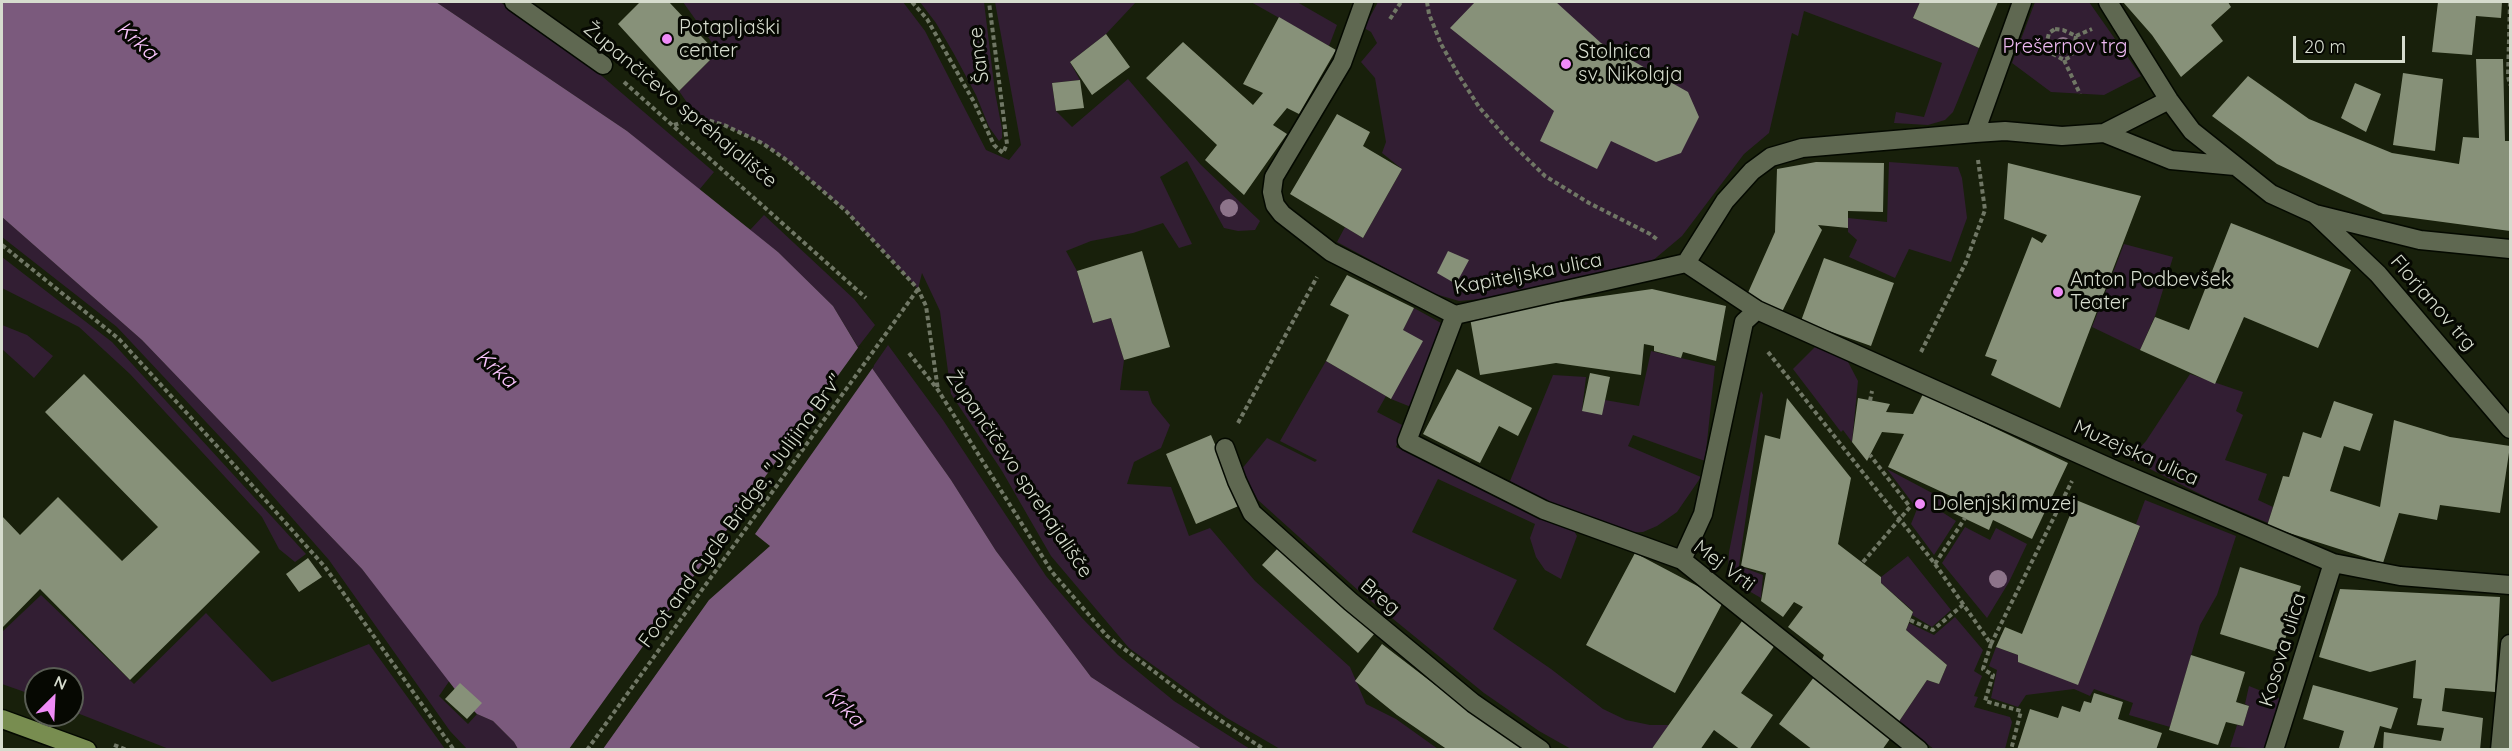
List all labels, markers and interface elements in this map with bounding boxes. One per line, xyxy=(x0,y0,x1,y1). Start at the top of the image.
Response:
water label: Krka xyxy=(111,16,163,66)
place label: Potapljaški center xyxy=(679,16,780,63)
street label: Župančičevo sprehajališče xyxy=(578,17,782,193)
scale bar xyxy=(2296,24,2408,62)
street label: Šance xyxy=(964,25,994,85)
marker: Potapljaški center xyxy=(660,32,674,46)
park label: Prešernov trg xyxy=(2002,35,2128,59)
text: 20 m xyxy=(2304,35,2346,58)
place label: Stolnica sv. Nikolaja xyxy=(1578,40,1682,87)
marker: Stolnica sv. Nikolaja xyxy=(1559,57,1573,71)
street label: Kapiteljska ulica xyxy=(1452,248,1604,300)
street label: Florjanov trg xyxy=(2385,250,2481,356)
place label: Anton Podbevšek Teater xyxy=(2070,268,2231,315)
marker: Anton Podbevšek Teater xyxy=(2051,285,2065,299)
water label: Krka xyxy=(470,344,522,394)
street label: Župančičevo sprehajališče xyxy=(940,366,1098,582)
street label: Foot and Cycle Bridge, "Julijina Brv" xyxy=(634,369,848,653)
street label: Muzejska ulica xyxy=(2070,415,2202,491)
place label: Dolenjski muzej xyxy=(1932,492,2077,516)
marker: Dolenjski muzej xyxy=(1913,497,1927,511)
street label: Mej Vrti xyxy=(1689,535,1759,597)
street label: Breg xyxy=(1355,574,1405,620)
street label: Kosova ulica xyxy=(2254,590,2312,710)
north arrow xyxy=(24,667,84,727)
text: N xyxy=(51,671,70,694)
water label: Krka xyxy=(819,682,869,732)

